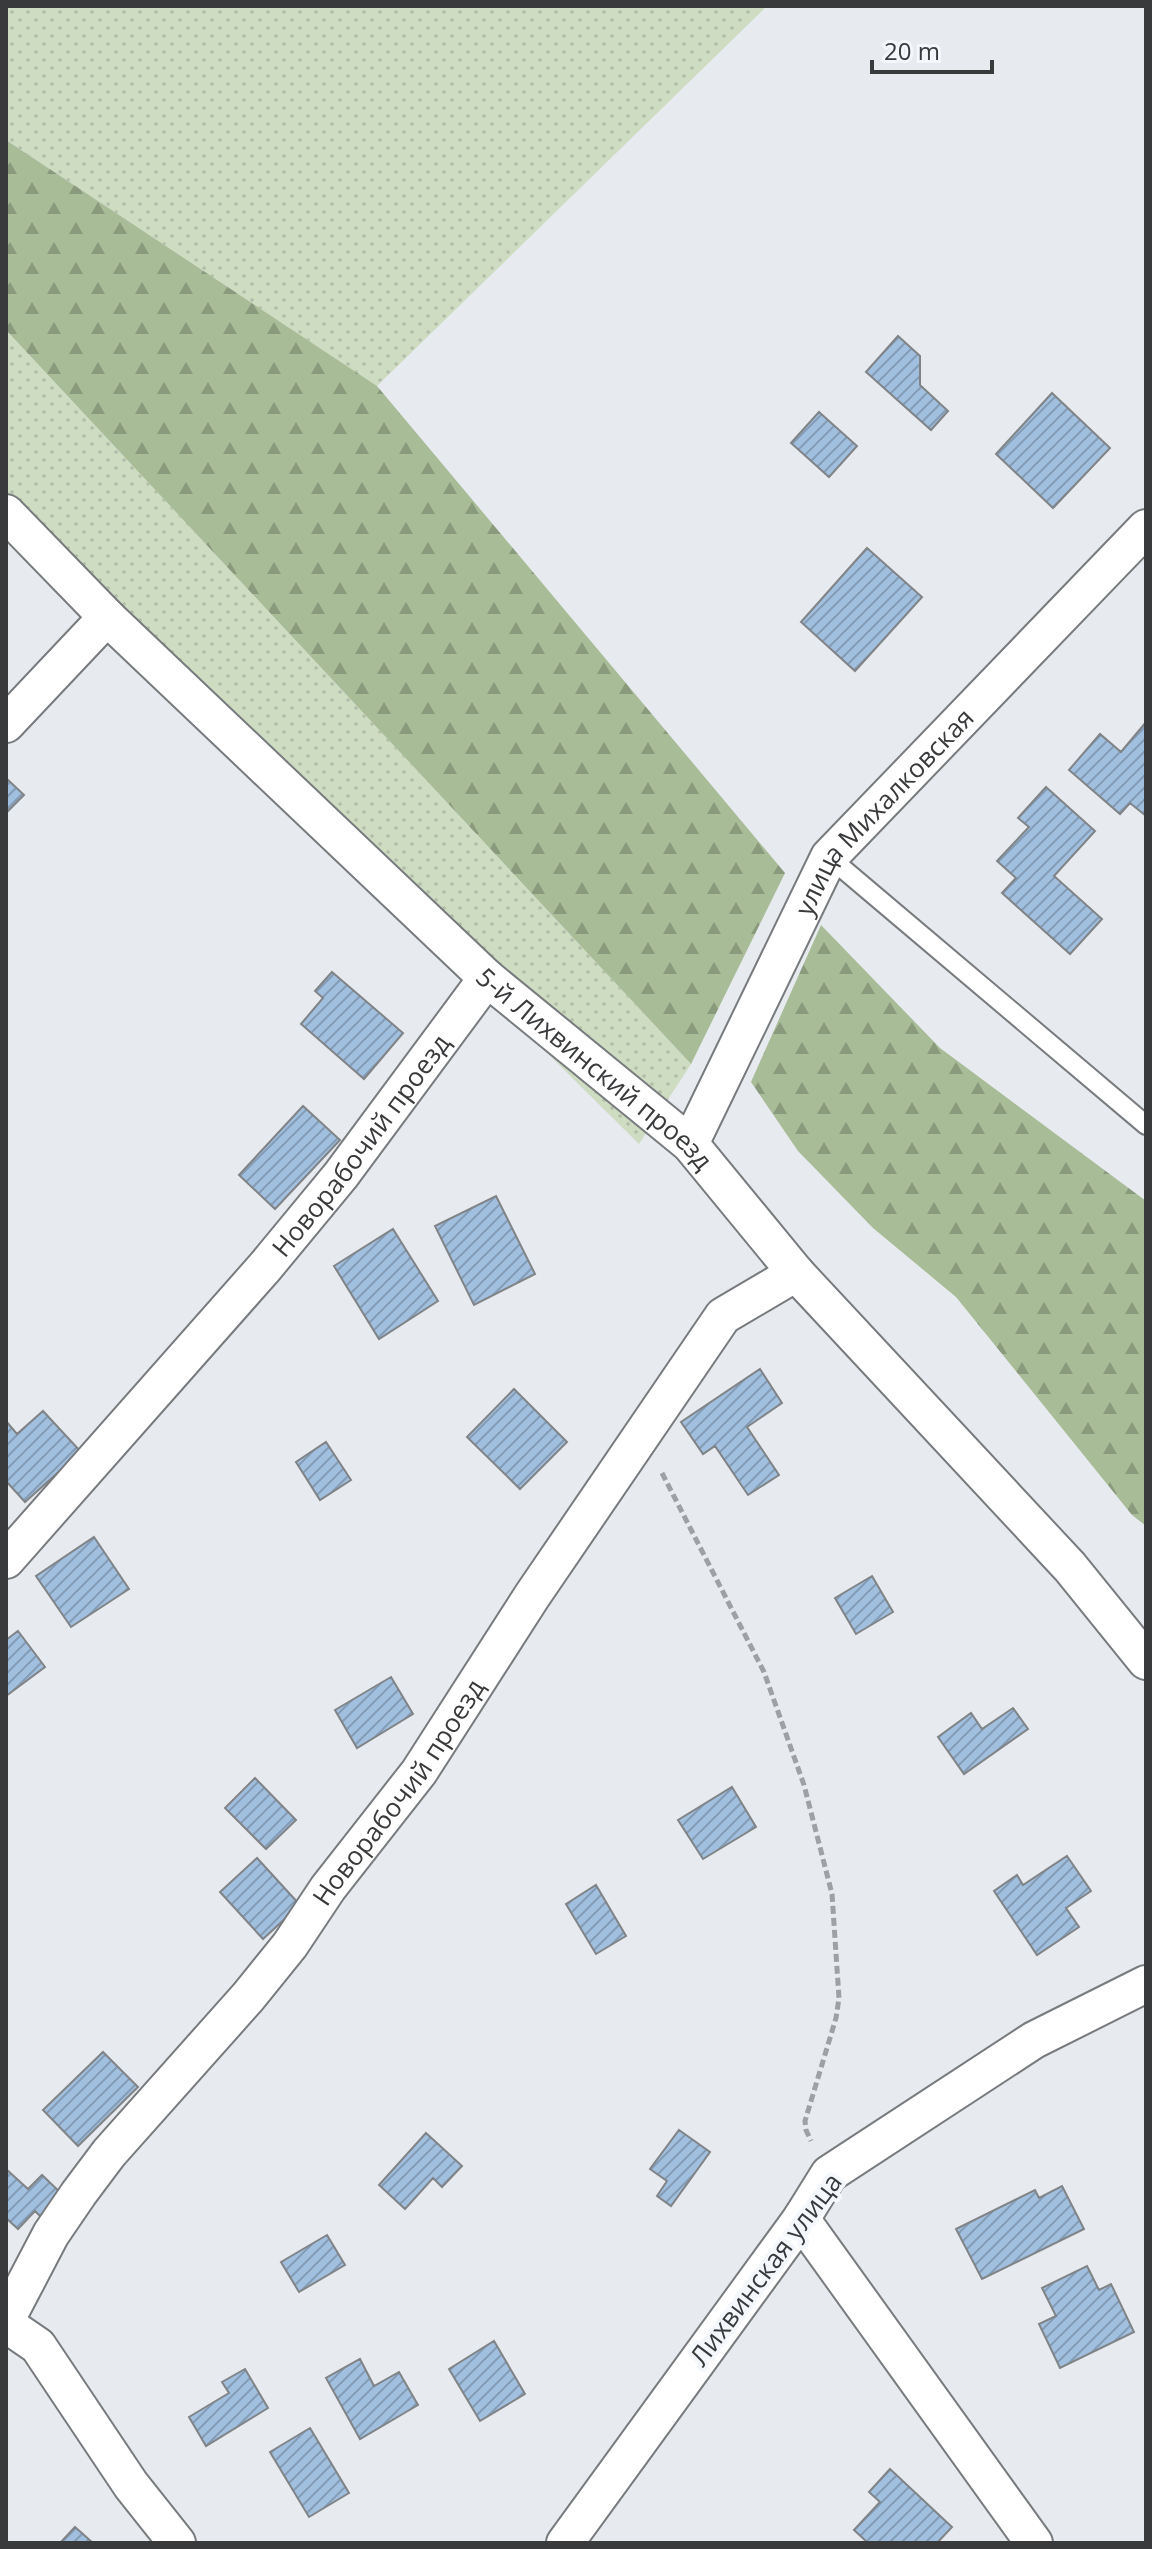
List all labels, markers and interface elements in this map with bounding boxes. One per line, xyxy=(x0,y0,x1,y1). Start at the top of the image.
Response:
scale bar xyxy=(872,24,992,74)
text: 20 m xyxy=(884,34,940,67)
street label: улица Михалковская xyxy=(785,700,981,921)
street label: 5-й Лихвинский проезд xyxy=(469,959,722,1177)
street label: Новорабочий проезд xyxy=(263,1026,458,1264)
street label: Новорабочий проезд xyxy=(304,1672,492,1912)
street label: Лихвинская улица xyxy=(681,2165,849,2373)

